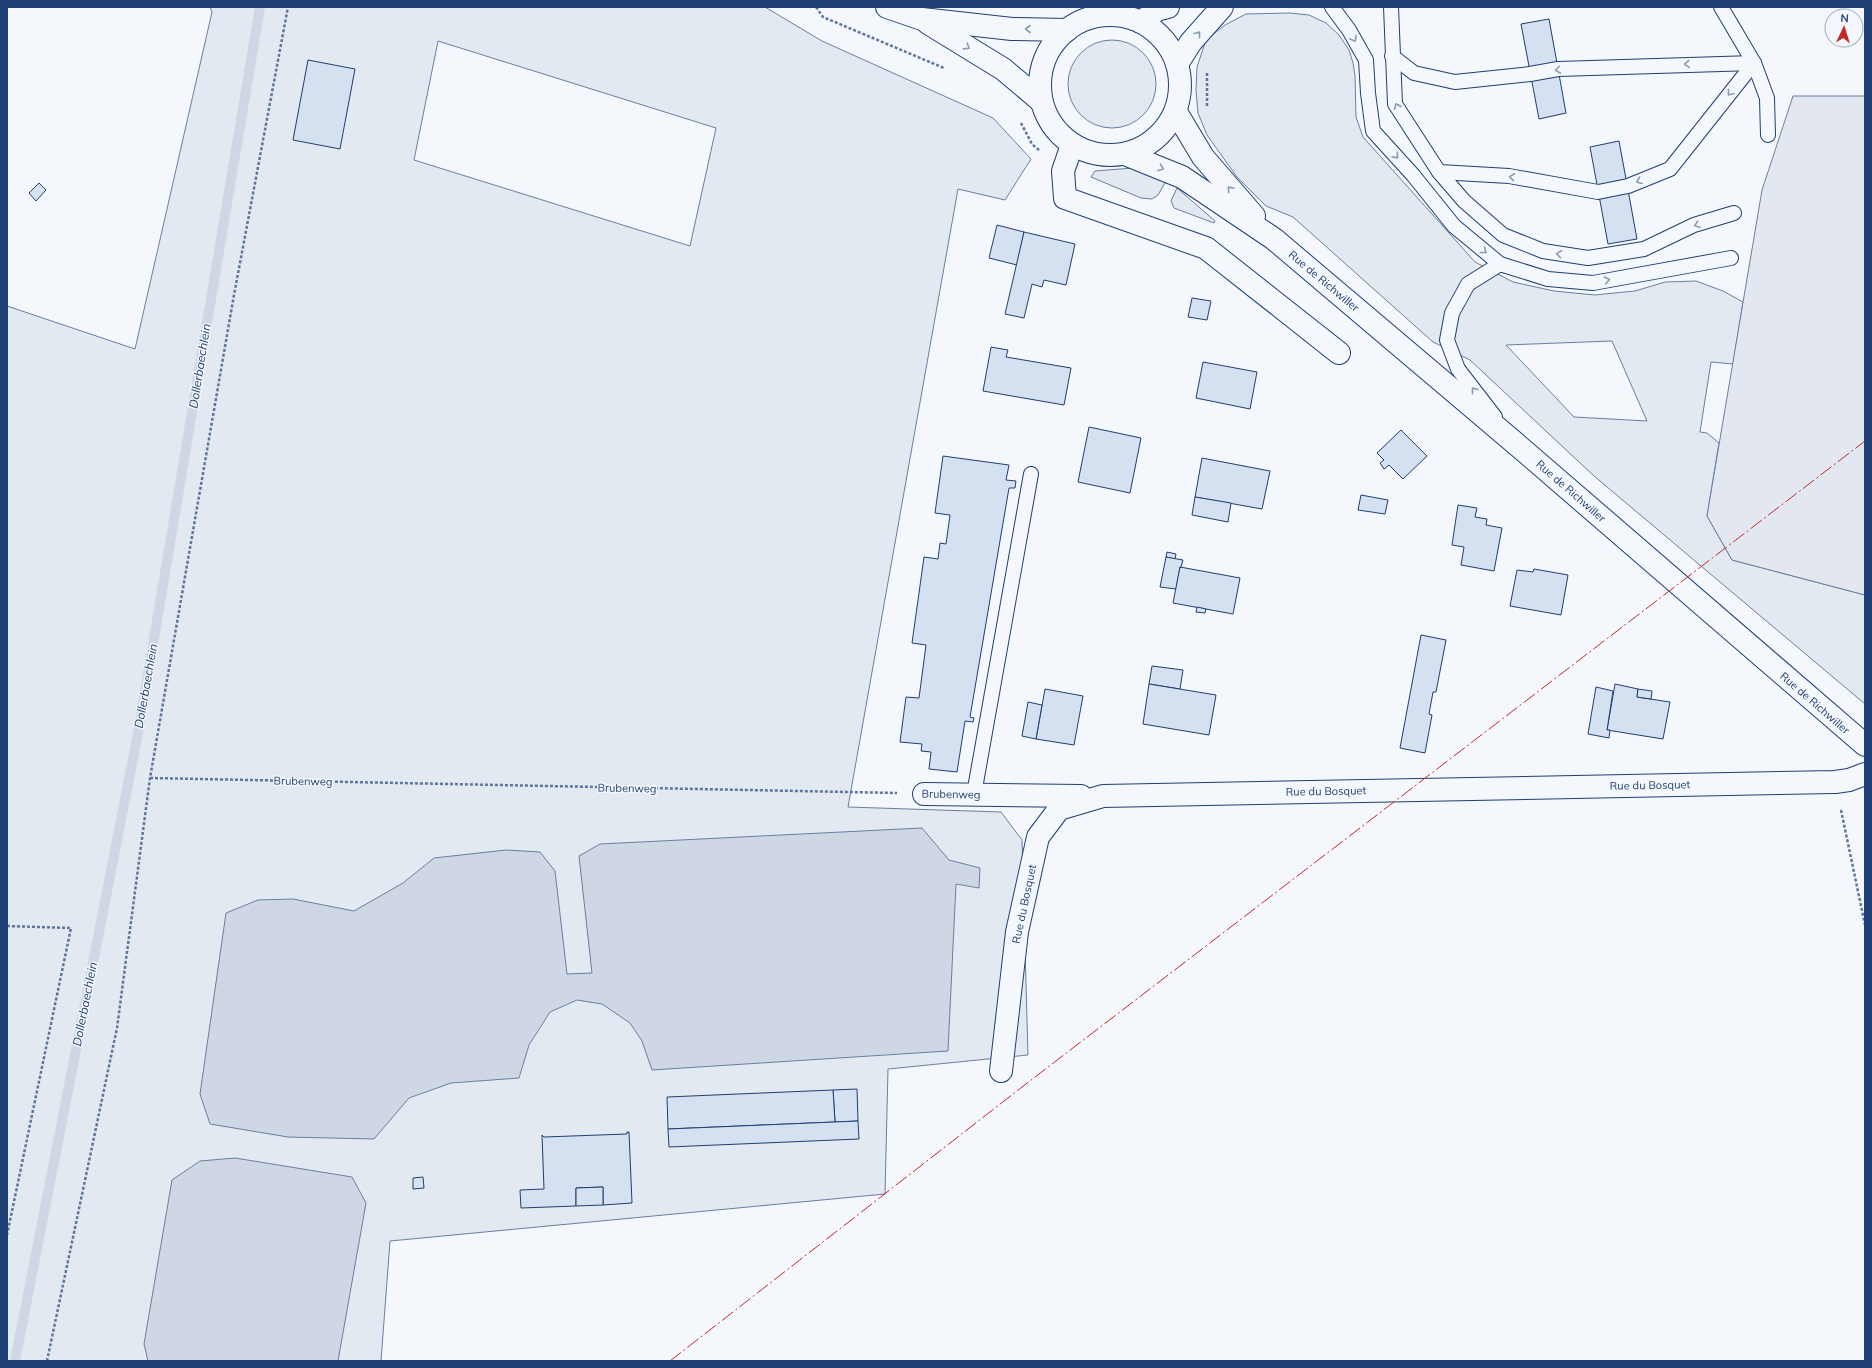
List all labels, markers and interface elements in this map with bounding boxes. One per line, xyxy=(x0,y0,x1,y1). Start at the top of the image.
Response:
north arrow xyxy=(1824,8,1864,48)
text: N xyxy=(1840,11,1849,25)
one-way arrow xyxy=(1025,25,1031,33)
one-way arrow xyxy=(1193,31,1200,38)
one-way arrow xyxy=(1350,35,1357,42)
one-way arrow xyxy=(963,42,970,49)
one-way arrow xyxy=(1684,60,1690,68)
one-way arrow xyxy=(1554,65,1561,74)
one-way arrow xyxy=(1728,89,1735,96)
one-way arrow xyxy=(1394,102,1402,109)
one-way arrow xyxy=(1391,152,1398,159)
one-way arrow xyxy=(1158,164,1165,172)
one-way arrow xyxy=(1509,173,1515,182)
one-way arrow xyxy=(1636,177,1643,185)
one-way arrow xyxy=(1228,186,1235,193)
one-way arrow xyxy=(1693,220,1700,229)
street label: Rue de Richwiller xyxy=(1286,247,1362,315)
one-way arrow xyxy=(1480,247,1487,254)
one-way arrow xyxy=(1556,250,1562,259)
one-way arrow xyxy=(1604,276,1610,285)
water label: Dollerbaechlein xyxy=(185,322,214,409)
one-way arrow xyxy=(1472,387,1479,394)
street label: Rue de Richwiller xyxy=(1533,457,1609,525)
water label: Dollerbaechlein xyxy=(131,642,160,729)
street label: Rue de Richwiller xyxy=(1777,669,1853,737)
street label: Brubenweg xyxy=(273,773,333,789)
street label: Rue du Bosquet xyxy=(1610,777,1691,793)
street label: Brubenweg xyxy=(597,780,657,796)
street label: Rue du Bosquet xyxy=(1286,783,1367,799)
street label: Brubenweg xyxy=(921,786,981,802)
street label: Rue du Bosquet xyxy=(1009,863,1039,945)
water label: Dollerbaechlein xyxy=(69,960,100,1047)

